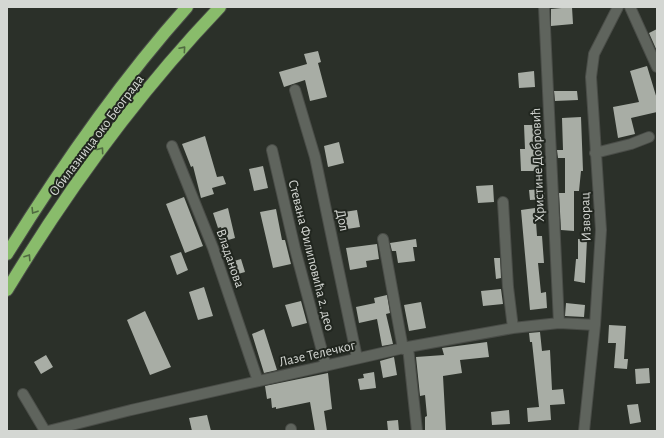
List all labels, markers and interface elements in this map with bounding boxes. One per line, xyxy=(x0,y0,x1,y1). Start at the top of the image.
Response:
one-way arrow xyxy=(178,46,185,53)
street label: Обилазница око Београда xyxy=(47,72,147,199)
street label: Христине Добровић xyxy=(529,108,547,222)
one-way arrow xyxy=(96,147,103,154)
street label: Стевана Филиповића 2. део xyxy=(285,178,337,332)
street label: Изворац xyxy=(578,192,594,242)
one-way arrow xyxy=(31,207,39,214)
street label: Дол xyxy=(333,208,351,233)
street label: Владанова xyxy=(213,227,247,290)
one-way arrow xyxy=(23,254,30,261)
street label: Лазе Телечког xyxy=(278,338,357,370)

